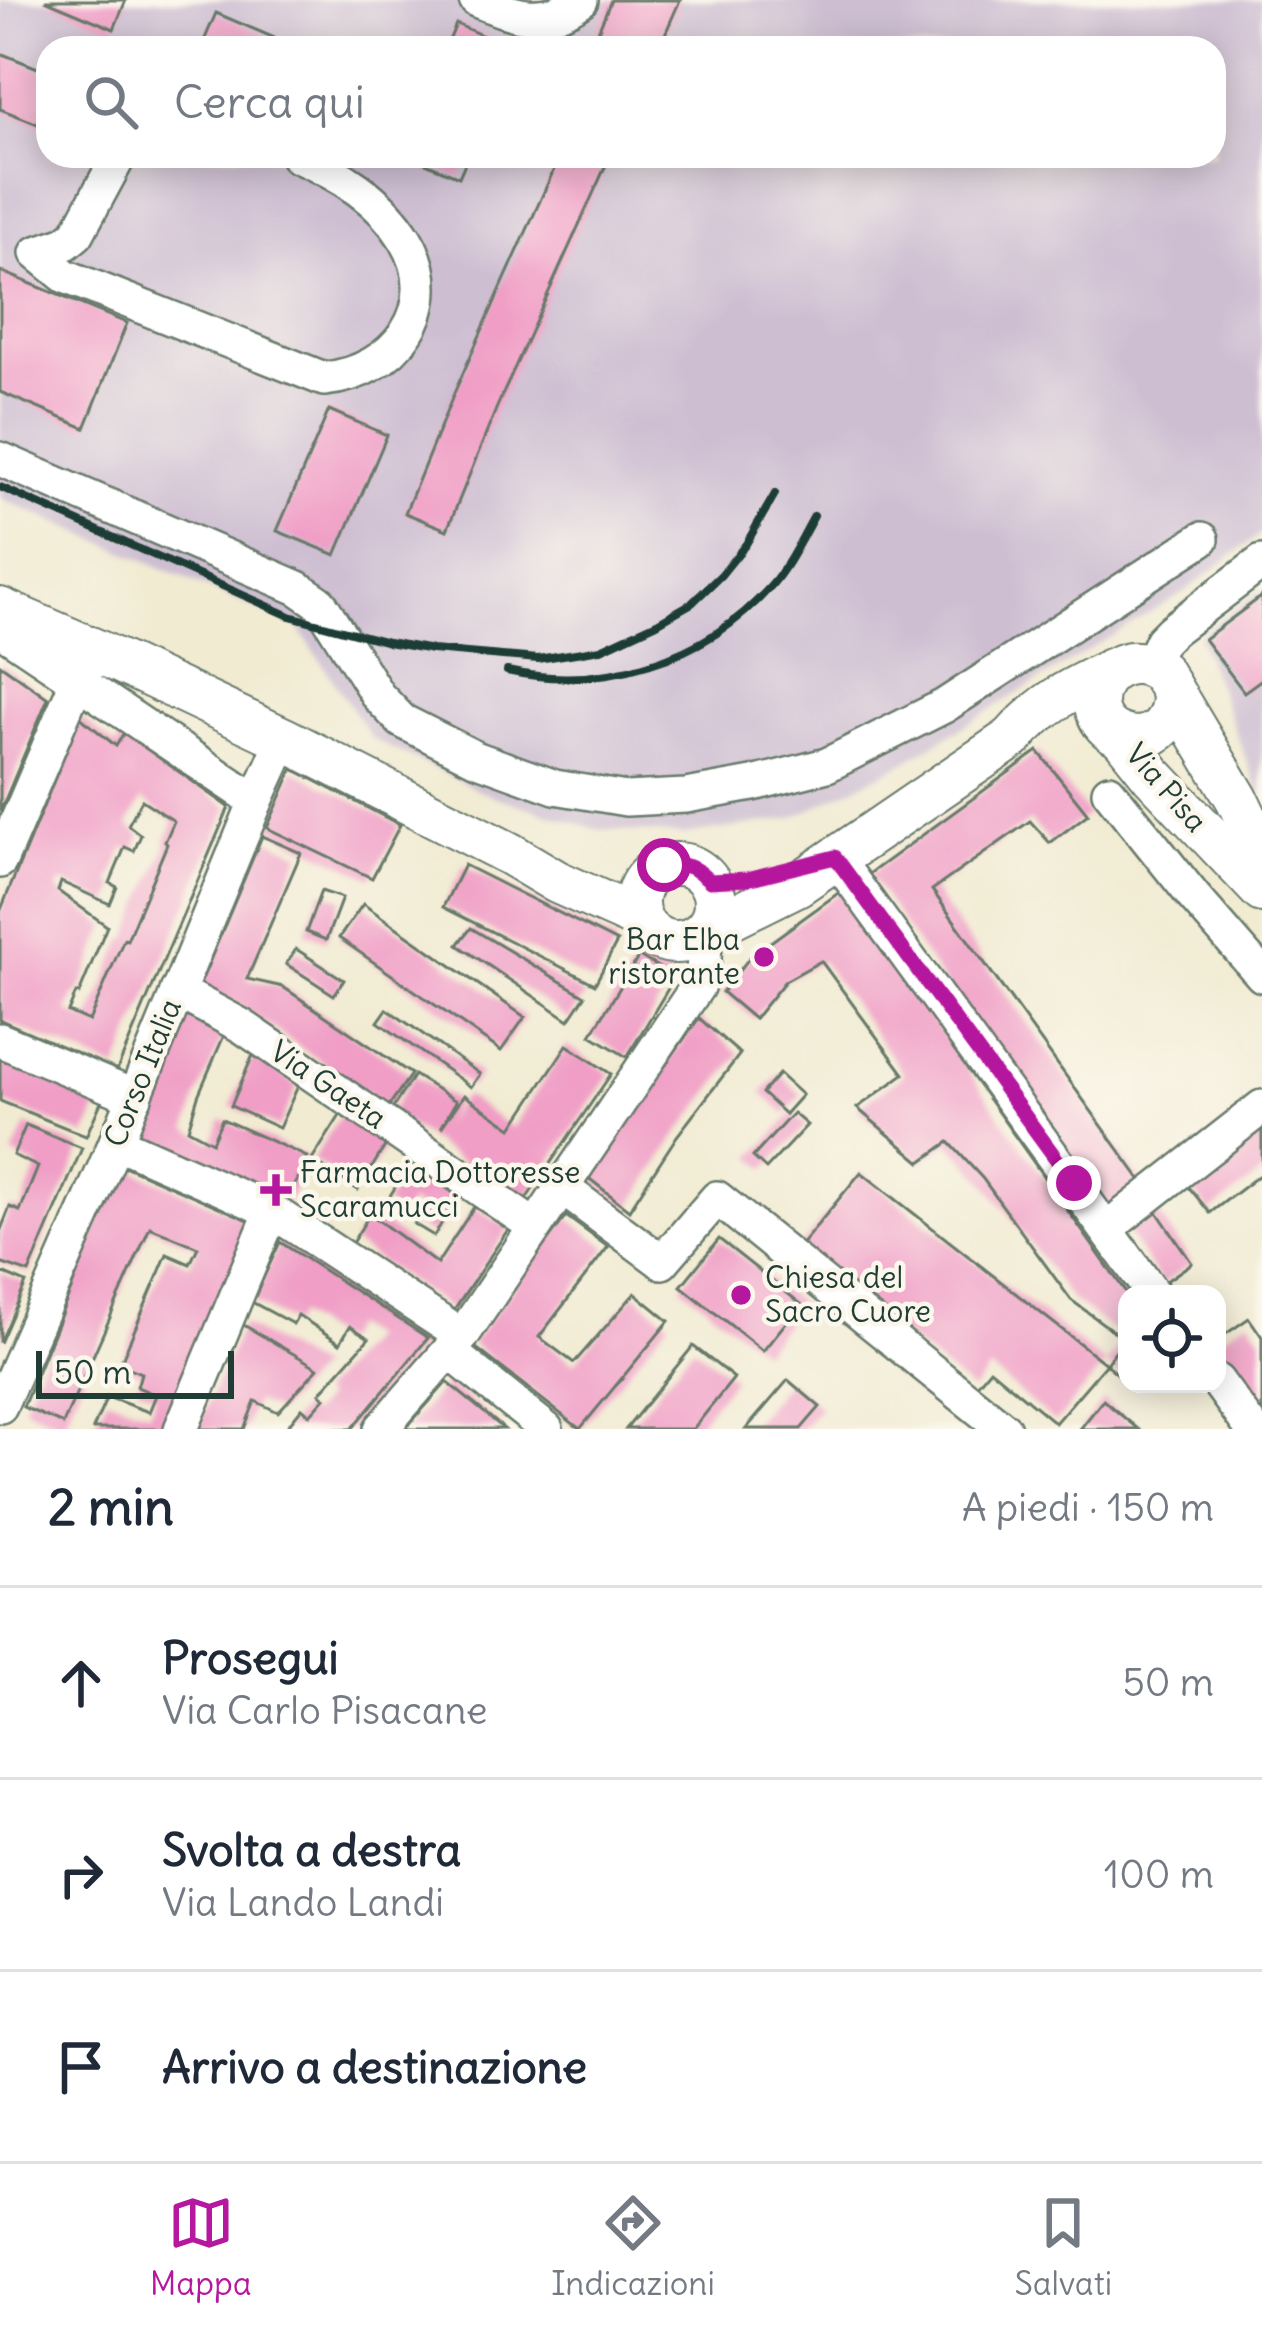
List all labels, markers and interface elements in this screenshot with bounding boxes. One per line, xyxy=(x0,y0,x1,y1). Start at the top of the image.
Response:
search box xyxy=(36,36,1226,168)
icon: search xyxy=(78,69,144,135)
text: Cerca qui xyxy=(174,74,365,130)
street label: Via Pisa xyxy=(1118,735,1216,840)
route start xyxy=(637,838,691,892)
place label: Bar Elba ristorante xyxy=(608,920,740,992)
marker: Bar Elba ristorante xyxy=(751,944,777,970)
street label: Corso Italia xyxy=(95,993,189,1152)
street label: Via Gaeta xyxy=(263,1032,394,1137)
place label: Farmacia Dottoresse Scaramucci xyxy=(300,1153,580,1225)
route end xyxy=(1047,1156,1101,1210)
marker: Farmacia Dottoresse Scaramucci xyxy=(263,1177,289,1203)
place label: Chiesa del Sacro Cuore xyxy=(765,1258,931,1330)
marker: Chiesa del Sacro Cuore xyxy=(728,1282,754,1308)
map controls xyxy=(1118,1285,1226,1393)
button: locate xyxy=(1118,1285,1226,1393)
scale bar xyxy=(36,1345,234,1398)
text: 50 m xyxy=(54,1351,131,1393)
text: 2 min xyxy=(48,1475,174,1539)
text: A piedi · 150 m xyxy=(962,1483,1214,1532)
text: Prosegui xyxy=(162,1630,339,1686)
icon: ahead xyxy=(48,1650,114,1716)
text: 50 m xyxy=(1122,1658,1214,1707)
text: Via Carlo Pisacane xyxy=(162,1686,488,1735)
text: Svolta a destra xyxy=(162,1822,461,1878)
icon: right xyxy=(48,1842,114,1908)
text: 100 m xyxy=(1104,1850,1214,1899)
text: Via Lando Landi xyxy=(162,1878,444,1927)
icon: arrive xyxy=(48,2034,114,2100)
text: Arrivo a destinazione xyxy=(162,2039,587,2095)
tab: Mappa xyxy=(150,2190,252,2304)
tab: Indicazioni xyxy=(551,2190,715,2304)
tab: Salvati xyxy=(1014,2190,1112,2304)

